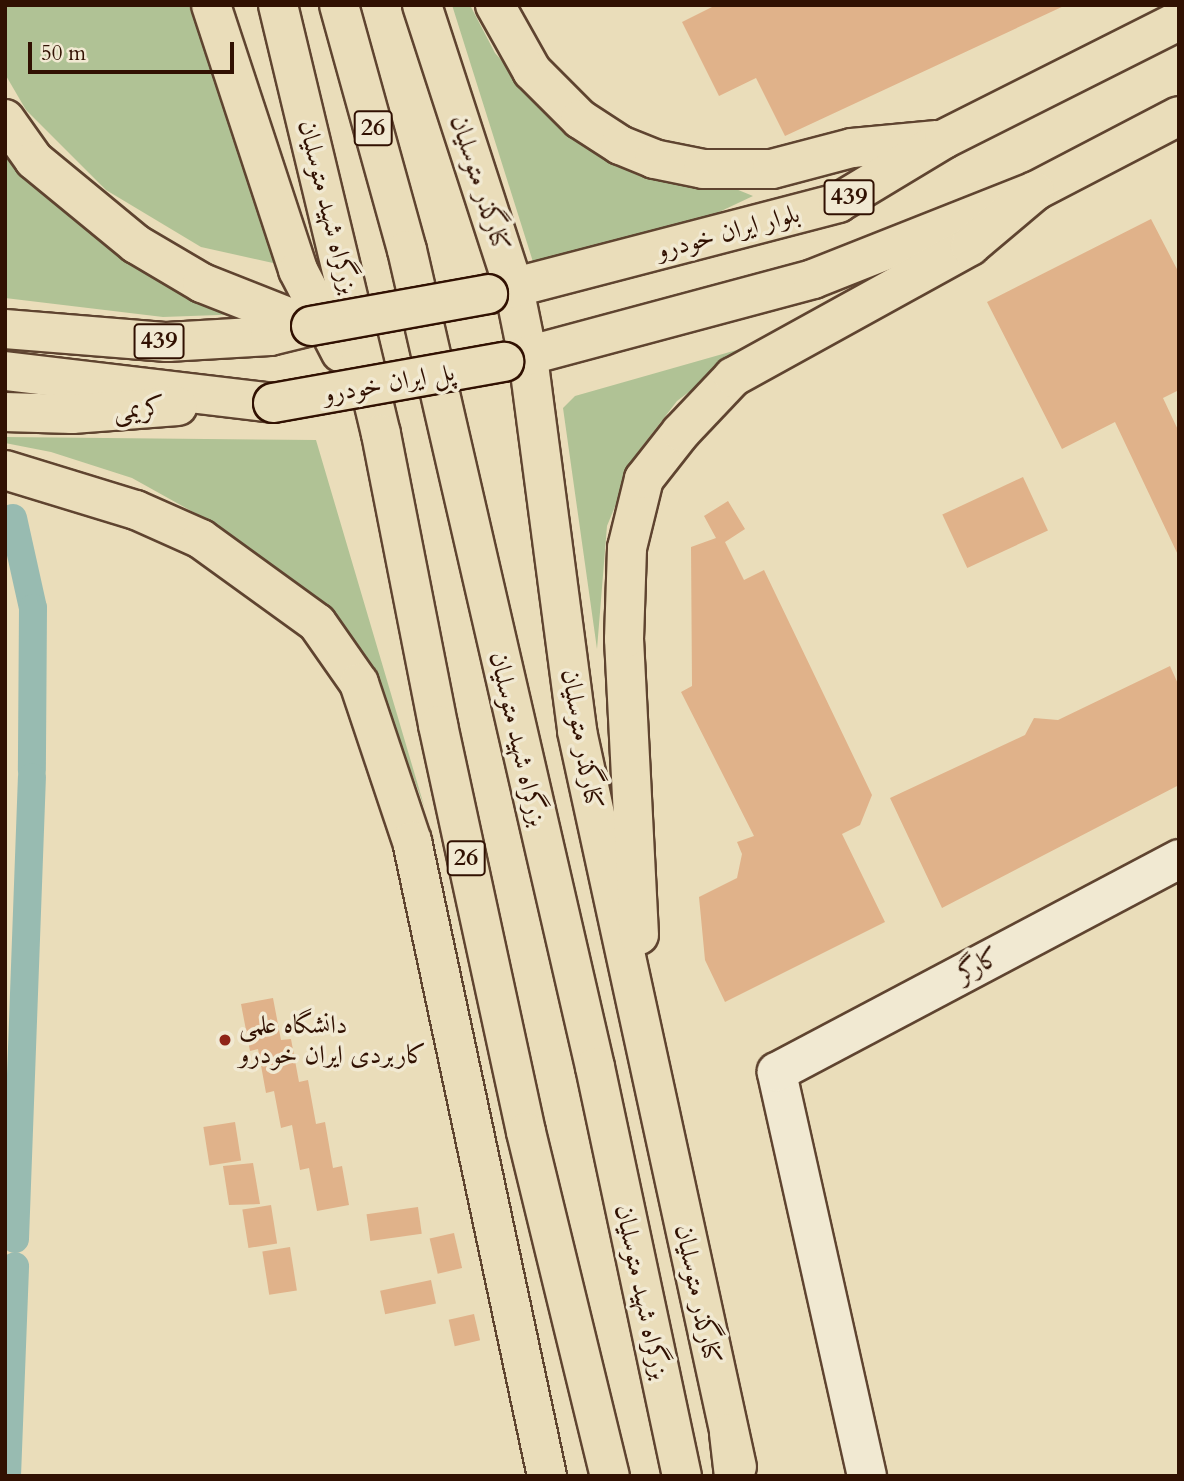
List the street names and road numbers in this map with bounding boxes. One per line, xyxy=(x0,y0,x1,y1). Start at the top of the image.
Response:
road number: 26 xyxy=(352,107,394,148)
street label: کنارگذر متوسلیان xyxy=(443,111,517,255)
street label: بزرگراه شهید متوسلیان xyxy=(291,117,365,297)
road number: 439 xyxy=(823,176,875,218)
street label: بلوار ایران خودرو xyxy=(653,198,803,266)
road number: 439 xyxy=(133,320,185,362)
street label: پل ایران‌ خودرو xyxy=(321,356,457,410)
street label: کریمی xyxy=(113,392,165,426)
street label: بزرگراه شهید متوسلیان xyxy=(483,649,553,829)
street label: کنارگذر متوسلیان xyxy=(554,667,610,811)
road number: 26 xyxy=(445,838,487,878)
street label: کارگر xyxy=(951,941,1005,989)
street label: بزرگراه شهید متوسلیان xyxy=(608,1202,676,1382)
street label: کنارگذر متوسلیان xyxy=(668,1222,728,1366)

